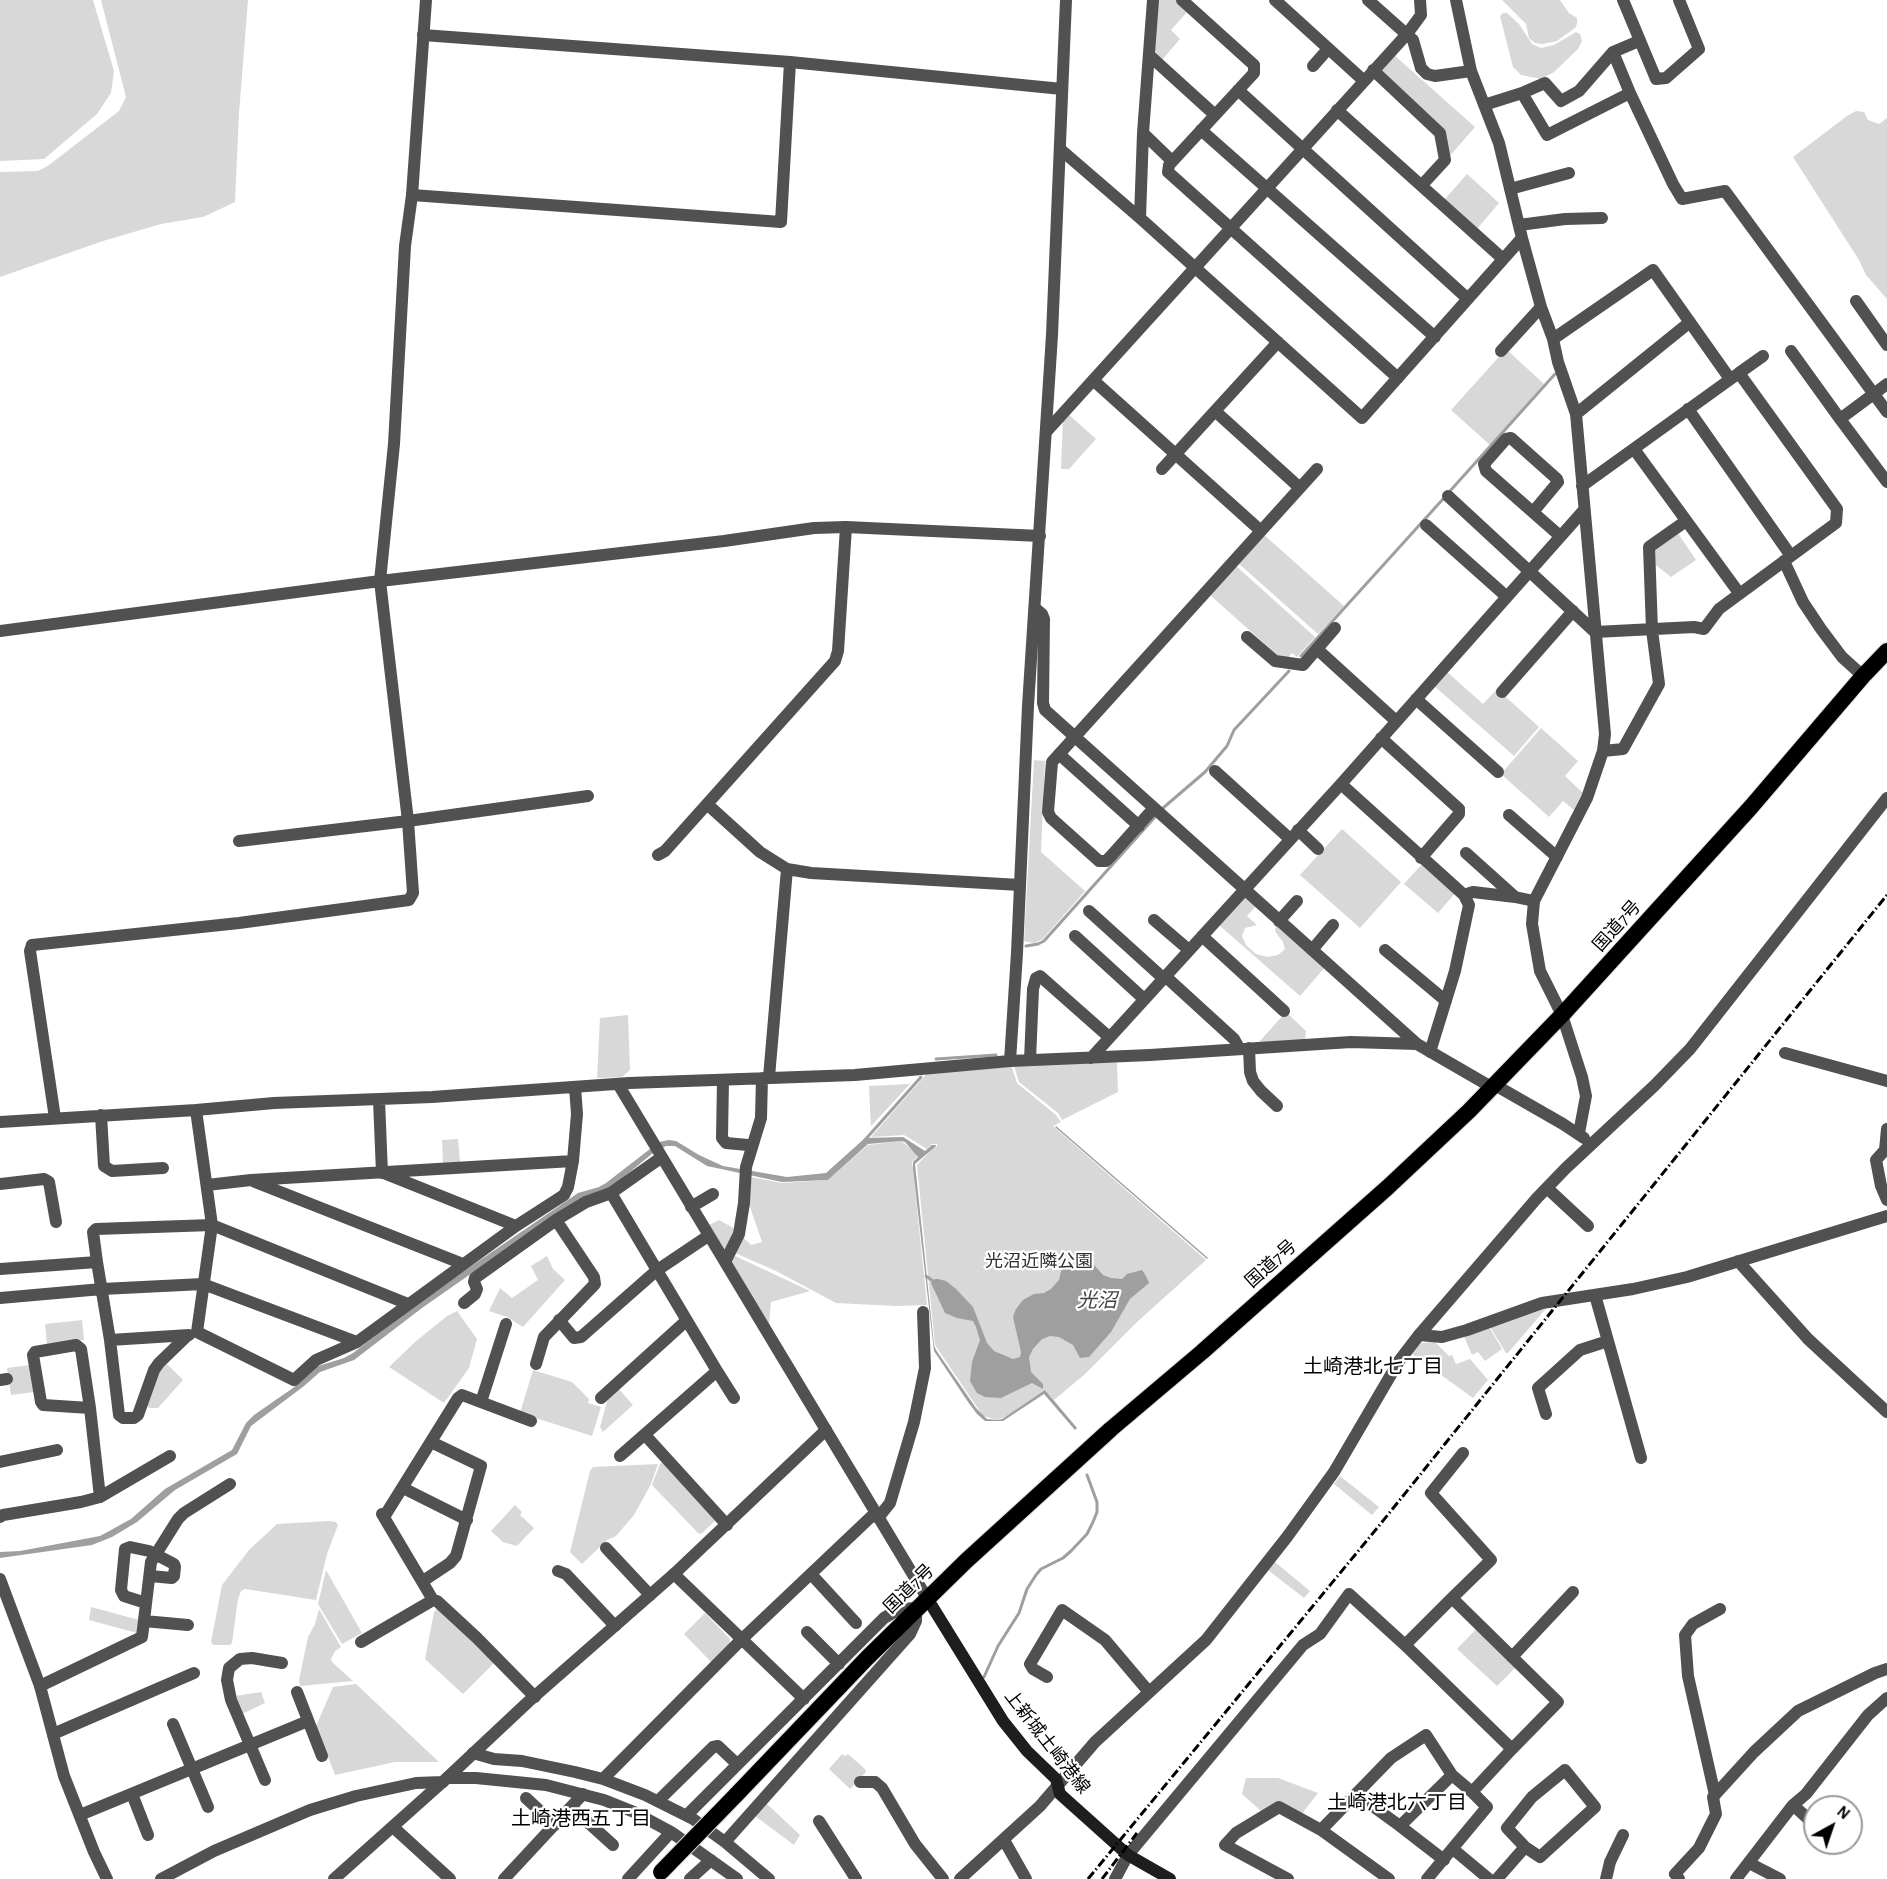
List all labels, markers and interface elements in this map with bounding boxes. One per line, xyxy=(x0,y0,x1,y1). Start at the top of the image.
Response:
street label: 国道7号 xyxy=(1588,896,1646,956)
street label: 国道7号 xyxy=(1241,1235,1301,1293)
park label: 光沼近隣公園 xyxy=(985,1251,1093,1273)
water label: 光沼 xyxy=(1077,1289,1117,1313)
district label: 土崎港北七丁目 xyxy=(1303,1355,1443,1379)
street label: 国道7号 xyxy=(879,1560,939,1618)
street label: 上新城土崎港線 xyxy=(1000,1686,1094,1798)
district label: 土崎港北六丁目 xyxy=(1327,1791,1467,1815)
north arrow xyxy=(1803,1795,1863,1855)
text: N xyxy=(1834,1803,1853,1822)
district label: 土崎港西五丁目 xyxy=(511,1807,651,1831)

